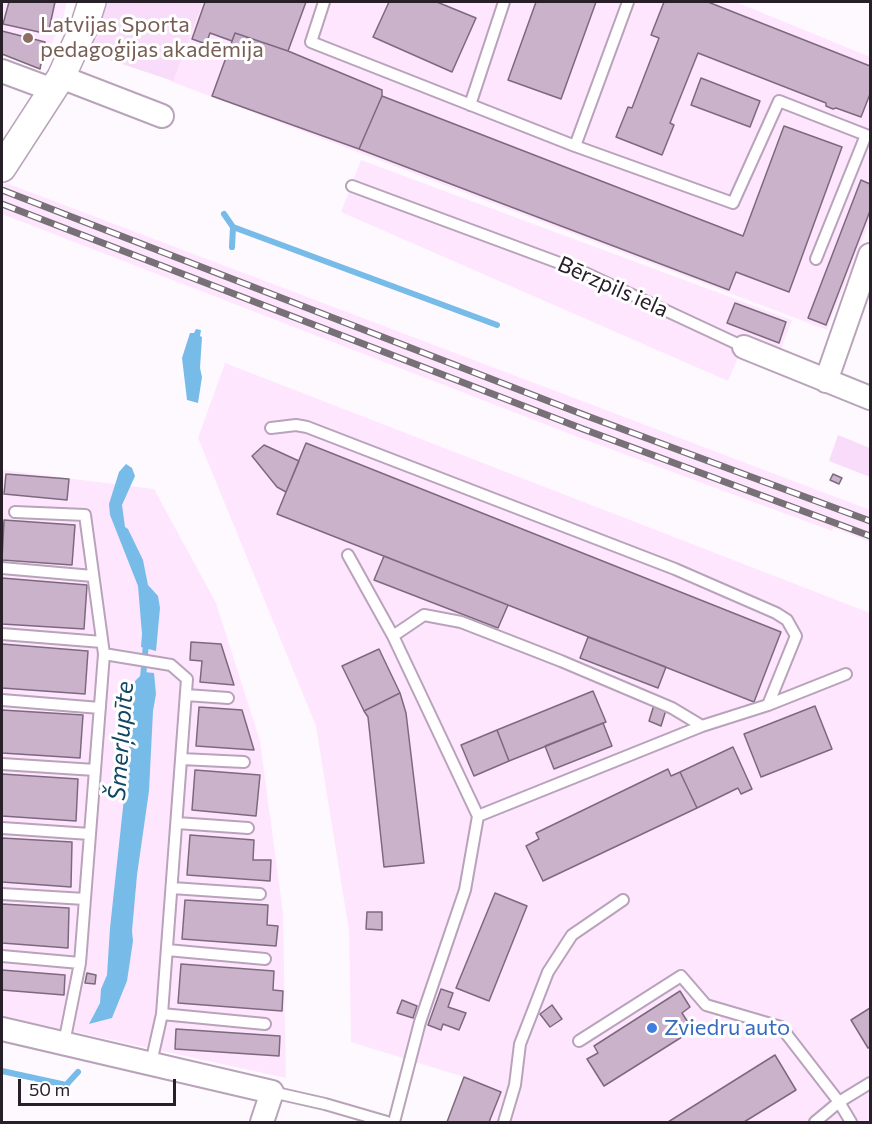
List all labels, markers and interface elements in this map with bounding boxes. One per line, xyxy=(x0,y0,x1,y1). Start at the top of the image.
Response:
place label: Latvijas Sporta pedagoģijas akadēmija xyxy=(40,12,264,63)
marker: Latvijas Sporta pedagoģijas akadēmija xyxy=(21,31,35,45)
street label: Bērzpils iela xyxy=(554,251,672,323)
water label: Šmerļupīte xyxy=(102,680,140,802)
place label: Zviedru auto xyxy=(664,1015,790,1041)
marker: Zviedru auto xyxy=(645,1021,659,1035)
scale bar xyxy=(21,1067,178,1105)
text: 50 m xyxy=(29,1078,70,1100)

